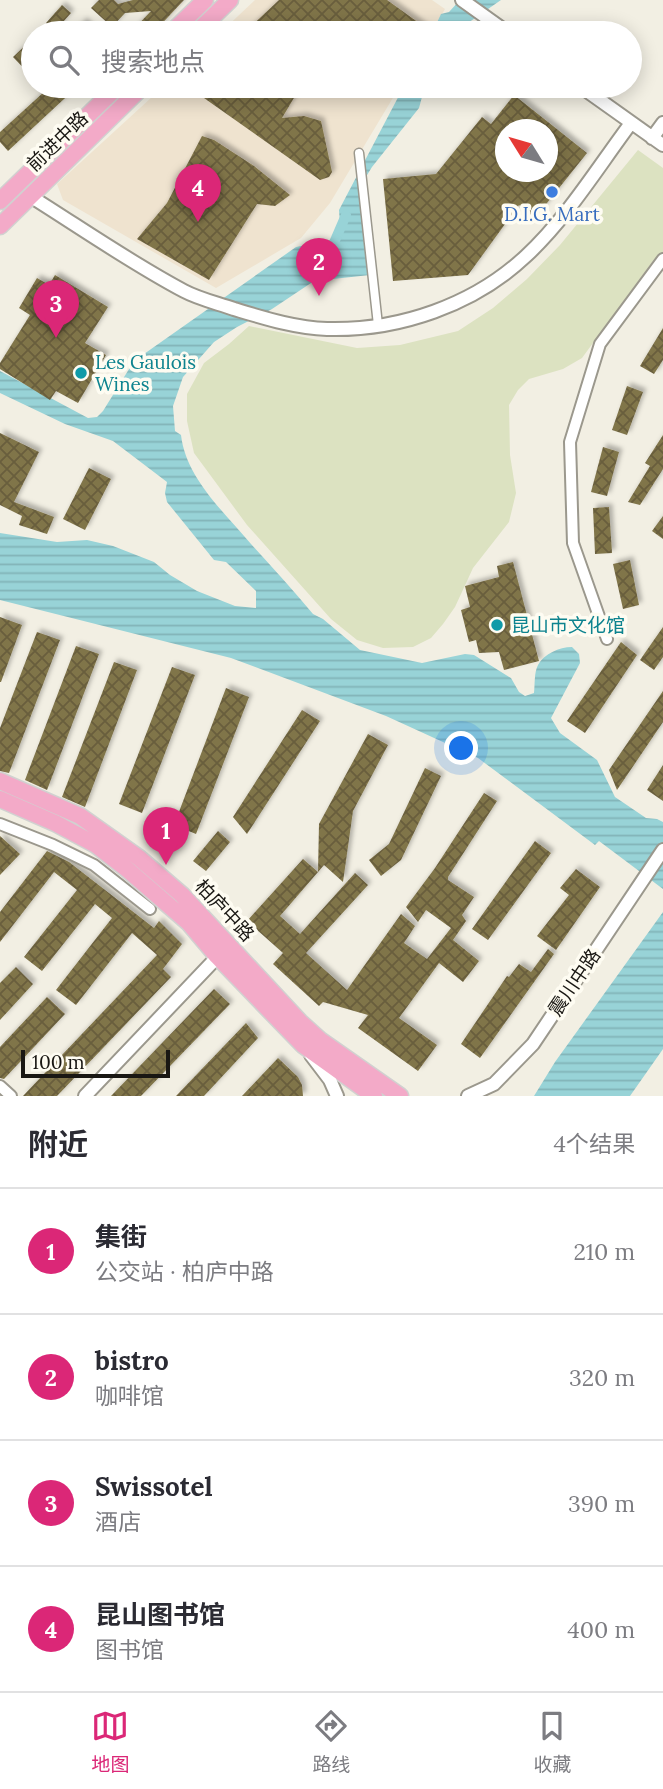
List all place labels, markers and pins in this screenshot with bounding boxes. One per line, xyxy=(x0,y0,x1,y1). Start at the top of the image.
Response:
pin: 4 xyxy=(175,164,221,222)
marker: D.I.G. Mart xyxy=(544,184,560,200)
place label: D.I.G. Mart xyxy=(504,202,601,226)
pin: 2 xyxy=(296,238,342,296)
pin: 3 xyxy=(33,280,79,338)
place label: Les Gaulois Wines xyxy=(95,350,196,396)
marker: Les Gaulois Wines xyxy=(73,365,89,381)
place label: 昆山市文化馆 xyxy=(511,613,625,637)
marker: 昆山市文化馆 xyxy=(489,617,505,633)
pin: 1 xyxy=(143,807,189,865)

